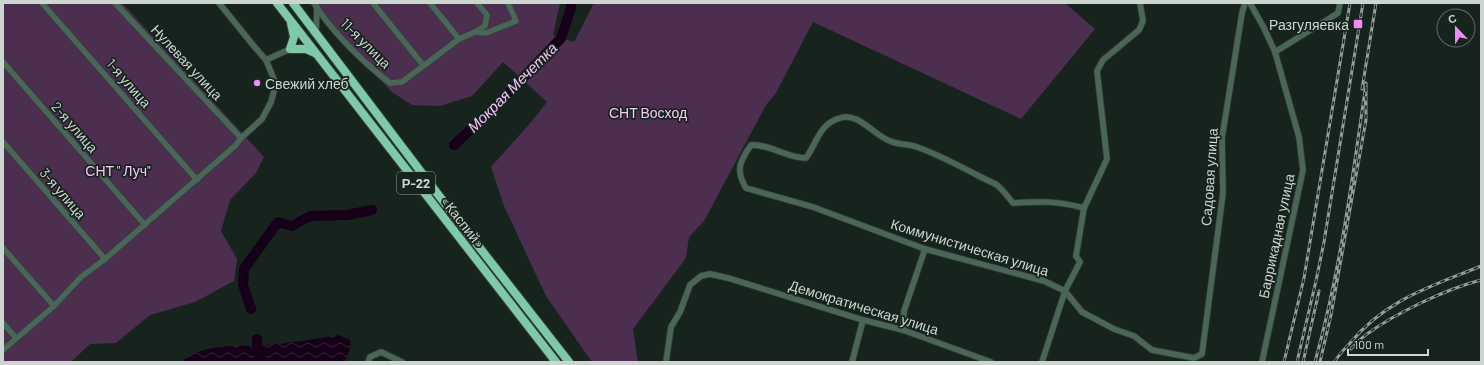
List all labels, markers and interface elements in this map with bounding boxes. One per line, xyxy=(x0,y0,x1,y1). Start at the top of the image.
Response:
north arrow xyxy=(1436,8,1476,48)
text: С xyxy=(1446,11,1458,26)
street label: 11-я улица xyxy=(337,14,395,72)
place label: Разгуляевка xyxy=(1269,16,1349,33)
marker: Разгуляевка xyxy=(1352,18,1364,30)
street label: Нулевая улица xyxy=(148,21,226,103)
water label: Мокрая Мечетка xyxy=(463,38,561,136)
street label: 1-я улица xyxy=(103,55,155,111)
place label: Свежий хлеб xyxy=(265,75,349,92)
marker: Свежий хлеб xyxy=(252,78,262,88)
street label: 2-я улица xyxy=(48,98,102,156)
park label: СНТ Восход xyxy=(609,104,687,121)
street label: Садовая улица xyxy=(1197,127,1221,226)
park label: СНТ " Луч" xyxy=(85,162,151,179)
street label: 3-я улица xyxy=(36,164,90,222)
road number: Р-22 xyxy=(397,172,435,194)
street label: Баррикадная улица xyxy=(1254,172,1298,300)
street label: «Каспий» xyxy=(437,193,489,251)
street label: Коммунистическая улица xyxy=(889,215,1051,279)
street label: Демократическая улица xyxy=(787,276,941,338)
scale bar xyxy=(1348,331,1428,357)
text: 100 m xyxy=(1354,337,1384,351)

